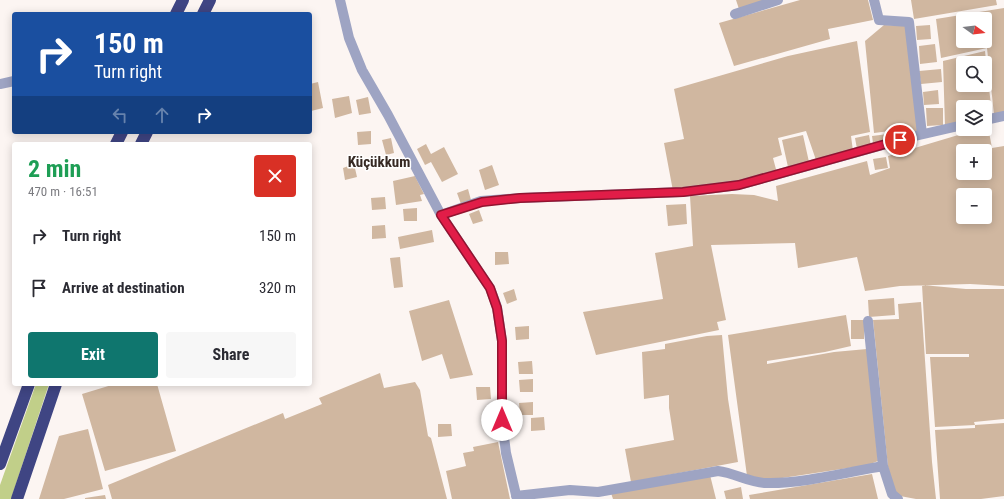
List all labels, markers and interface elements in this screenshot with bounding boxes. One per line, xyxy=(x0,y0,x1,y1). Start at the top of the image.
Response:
north arrow xyxy=(956,12,992,48)
map controls xyxy=(956,12,992,224)
text: 150 m xyxy=(94,27,164,60)
icon: right xyxy=(28,28,80,80)
button: search xyxy=(956,56,992,92)
text: Turn right xyxy=(94,61,162,82)
button: layers xyxy=(956,100,992,136)
icon: left xyxy=(109,104,131,126)
icon: ahead xyxy=(151,104,173,126)
icon: right xyxy=(193,104,215,126)
pin xyxy=(883,123,917,157)
icon: arrive xyxy=(889,129,911,151)
button: + xyxy=(956,144,992,180)
district label: Küçükkum xyxy=(348,153,410,171)
text: 2 min xyxy=(28,155,81,183)
button: close xyxy=(254,155,296,197)
text: 470 m · 16:51 xyxy=(28,184,98,199)
button: − xyxy=(956,188,992,224)
icon: right xyxy=(28,225,50,247)
text: Turn right xyxy=(62,227,121,245)
text: 150 m xyxy=(259,227,296,245)
icon: arrive xyxy=(28,277,50,299)
text: Arrive at destination xyxy=(62,279,185,297)
text: 320 m xyxy=(259,279,296,297)
button: Exit xyxy=(28,332,158,378)
button: Share xyxy=(166,332,296,378)
position arrow xyxy=(481,399,523,441)

